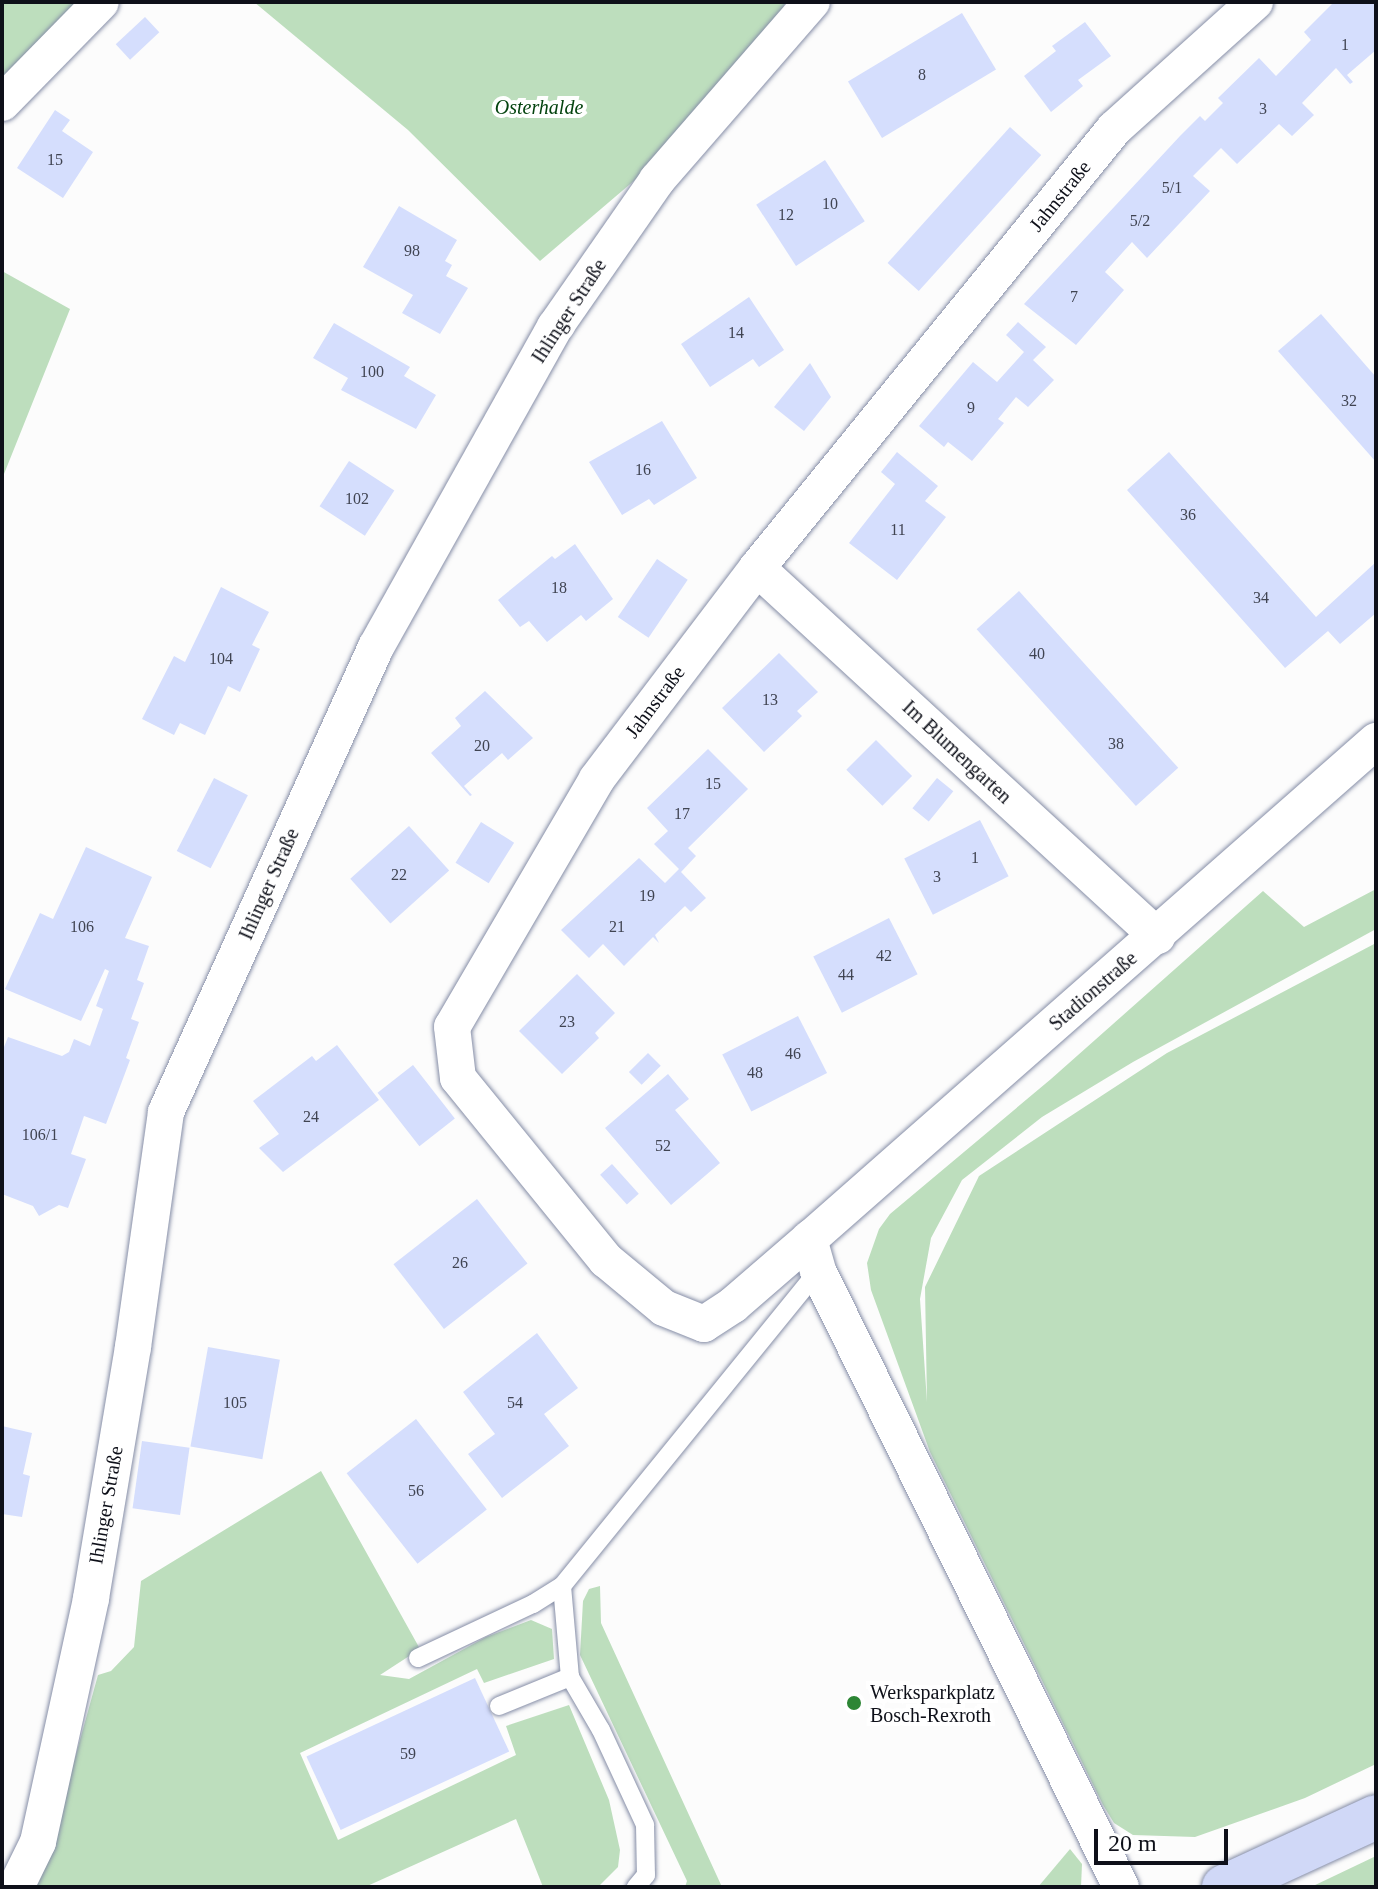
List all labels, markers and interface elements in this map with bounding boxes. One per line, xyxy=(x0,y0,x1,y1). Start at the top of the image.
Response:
house number: 1 xyxy=(1341,35,1349,55)
house number: 8 xyxy=(918,65,926,85)
park label: Osterhalde xyxy=(495,95,583,119)
house number: 3 xyxy=(1259,99,1267,119)
house number: 15 xyxy=(47,150,63,170)
street label: Jahnstraße xyxy=(1024,156,1096,236)
house number: 5/1 xyxy=(1162,178,1182,198)
house number: 10 xyxy=(822,194,838,214)
house number: 12 xyxy=(778,205,794,225)
house number: 5/2 xyxy=(1130,211,1150,231)
house number: 98 xyxy=(404,241,420,261)
street label: Ihlinger Straße xyxy=(526,254,612,368)
house number: 7 xyxy=(1070,287,1078,307)
house number: 14 xyxy=(728,323,744,343)
house number: 100 xyxy=(360,362,384,382)
house number: 32 xyxy=(1341,391,1357,411)
house number: 9 xyxy=(967,398,975,418)
house number: 16 xyxy=(635,460,651,480)
house number: 102 xyxy=(345,489,369,509)
house number: 36 xyxy=(1180,505,1196,525)
house number: 11 xyxy=(890,520,906,540)
house number: 18 xyxy=(551,578,567,598)
house number: 34 xyxy=(1253,588,1269,608)
house number: 40 xyxy=(1029,644,1045,664)
house number: 104 xyxy=(209,649,233,669)
street label: Jahnstraße xyxy=(620,661,690,743)
house number: 13 xyxy=(762,690,778,710)
street label: Im Blumengarten xyxy=(897,695,1017,809)
house number: 38 xyxy=(1108,734,1124,754)
house number: 20 xyxy=(474,736,490,756)
house number: 15 xyxy=(705,774,721,794)
house number: 17 xyxy=(674,804,690,824)
street label: Ihlinger Straße xyxy=(234,825,304,943)
house number: 1 xyxy=(971,848,979,868)
house number: 22 xyxy=(391,865,407,885)
house number: 3 xyxy=(933,867,941,887)
house number: 19 xyxy=(639,886,655,906)
house number: 106 xyxy=(70,917,94,937)
house number: 21 xyxy=(609,917,625,937)
house number: 42 xyxy=(876,946,892,966)
street label: Stadionstraße xyxy=(1044,946,1142,1036)
house number: 44 xyxy=(838,965,854,985)
house number: 23 xyxy=(559,1012,575,1032)
house number: 46 xyxy=(785,1044,801,1064)
house number: 48 xyxy=(747,1063,763,1083)
house number: 24 xyxy=(303,1107,319,1127)
house number: 106/1 xyxy=(22,1125,58,1145)
house number: 52 xyxy=(655,1136,671,1156)
house number: 26 xyxy=(452,1253,468,1273)
house number: 105 xyxy=(223,1393,247,1413)
house number: 54 xyxy=(507,1393,523,1413)
street label: Ihlinger Straße xyxy=(84,1444,128,1566)
house number: 56 xyxy=(408,1481,424,1501)
place label: Werksparkplatz Bosch-Rexroth xyxy=(870,1680,995,1727)
marker: Werksparkplatz Bosch-Rexroth xyxy=(845,1694,863,1712)
house number: 59 xyxy=(400,1744,416,1764)
scale bar xyxy=(1098,1813,1232,1863)
text: 20 m xyxy=(1108,1830,1157,1856)

